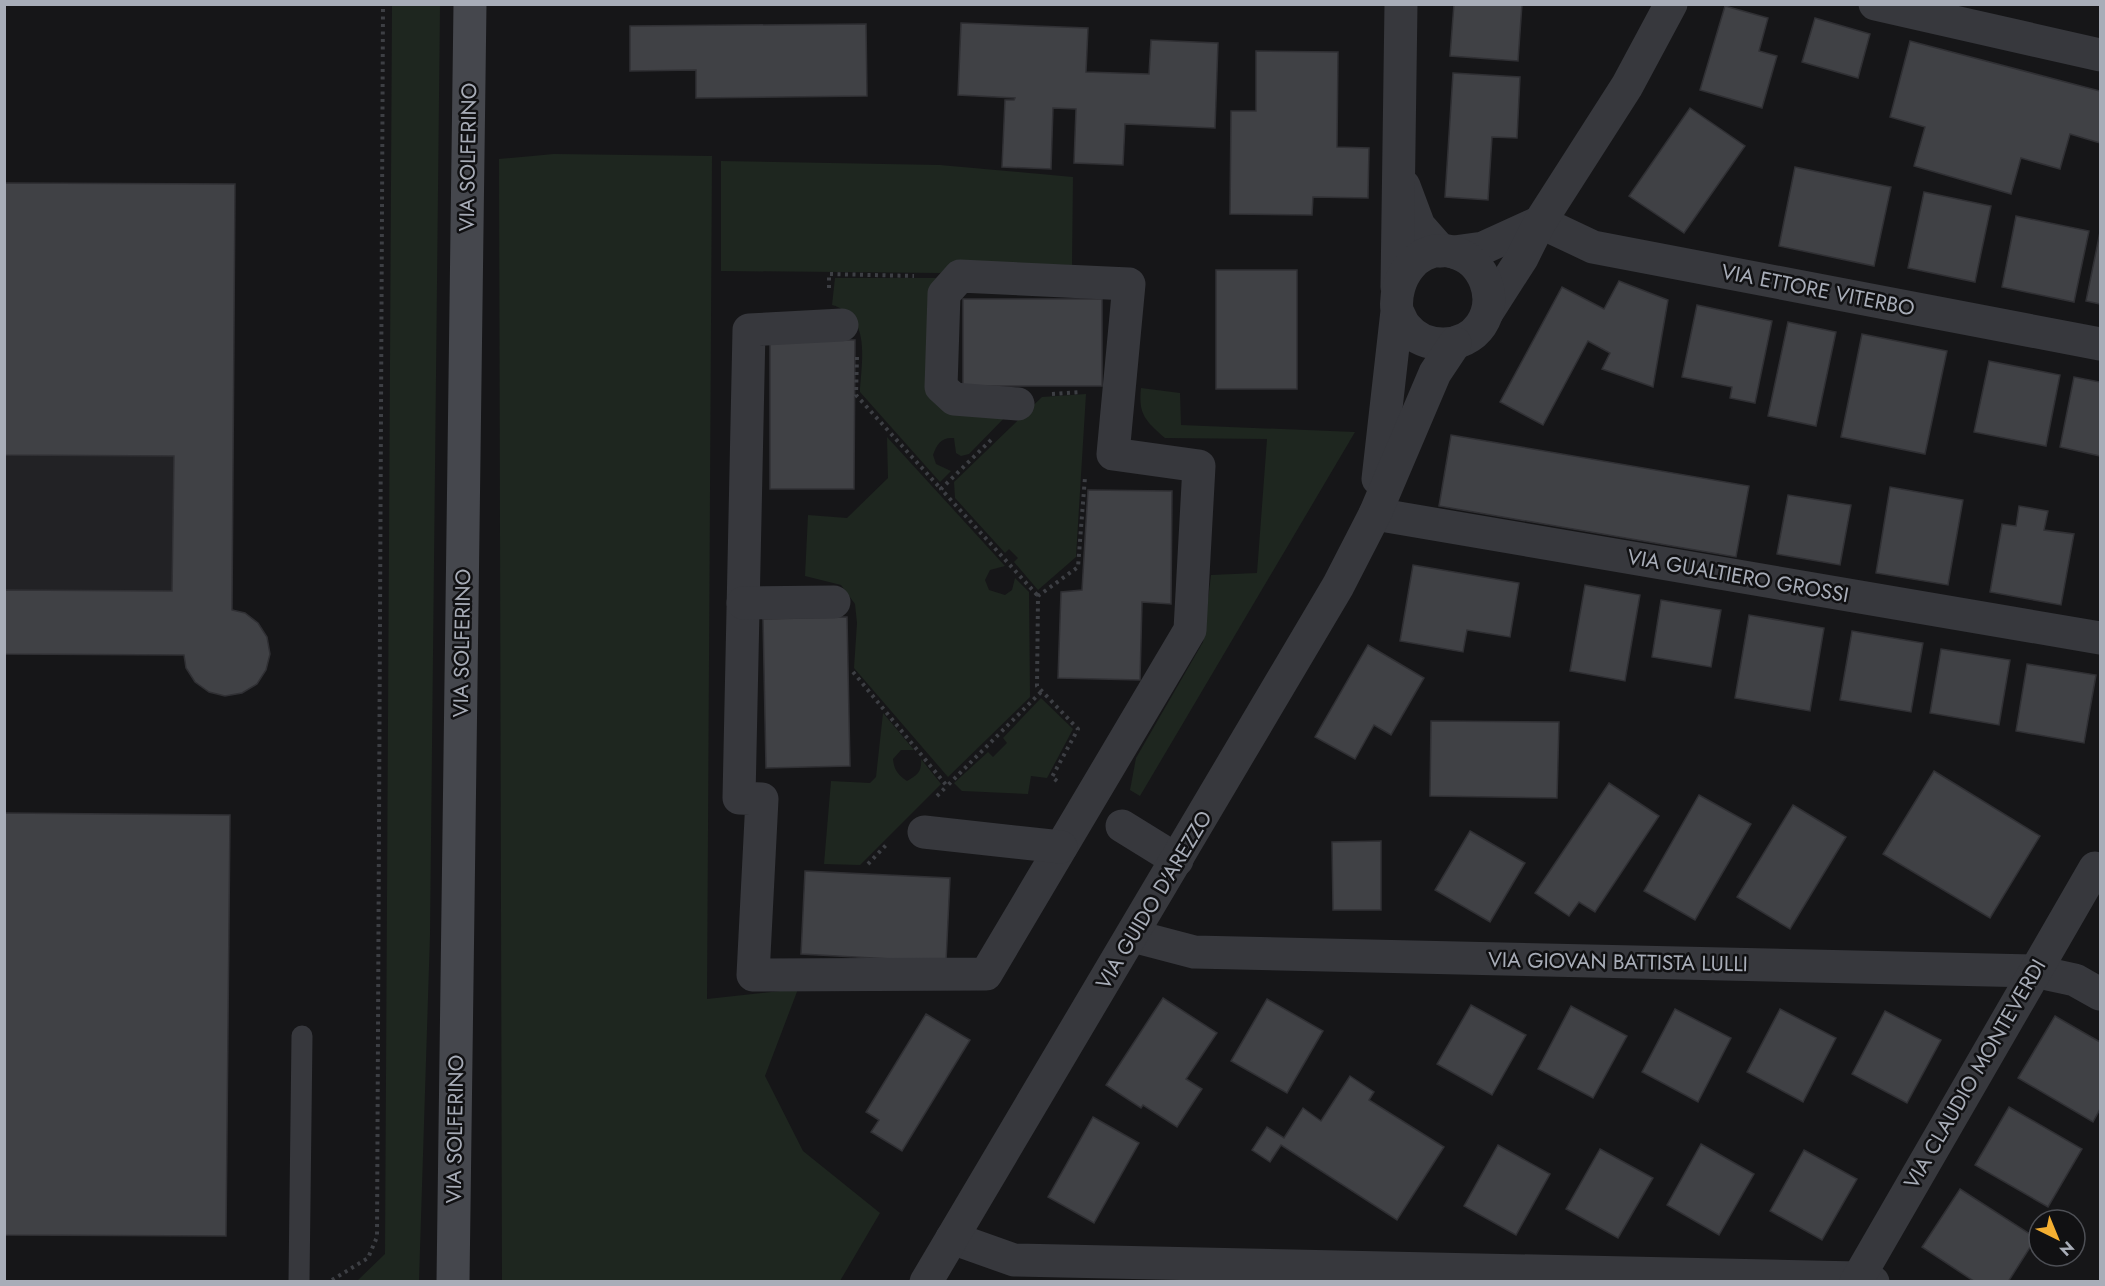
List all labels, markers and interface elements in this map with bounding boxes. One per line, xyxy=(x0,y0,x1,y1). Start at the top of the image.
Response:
street label: VIA SOLFERINO xyxy=(452,82,484,232)
street label: VIA ETTORE VITERBO xyxy=(1719,257,1917,323)
street label: VIA GUALTIERO GROSSI xyxy=(1625,542,1851,610)
street label: VIA SOLFERINO xyxy=(446,568,478,718)
street label: VIA GUIDO D'AREZZO xyxy=(1089,805,1219,995)
street label: VIA GIOVAN BATTISTA LULLI xyxy=(1488,945,1748,979)
street label: VIA CLAUDIO MONTEVERDI xyxy=(1897,954,2053,1194)
street label: VIA SOLFERINO xyxy=(439,1054,471,1204)
north arrow xyxy=(2027,1208,2087,1268)
text: N xyxy=(2054,1236,2079,1261)

